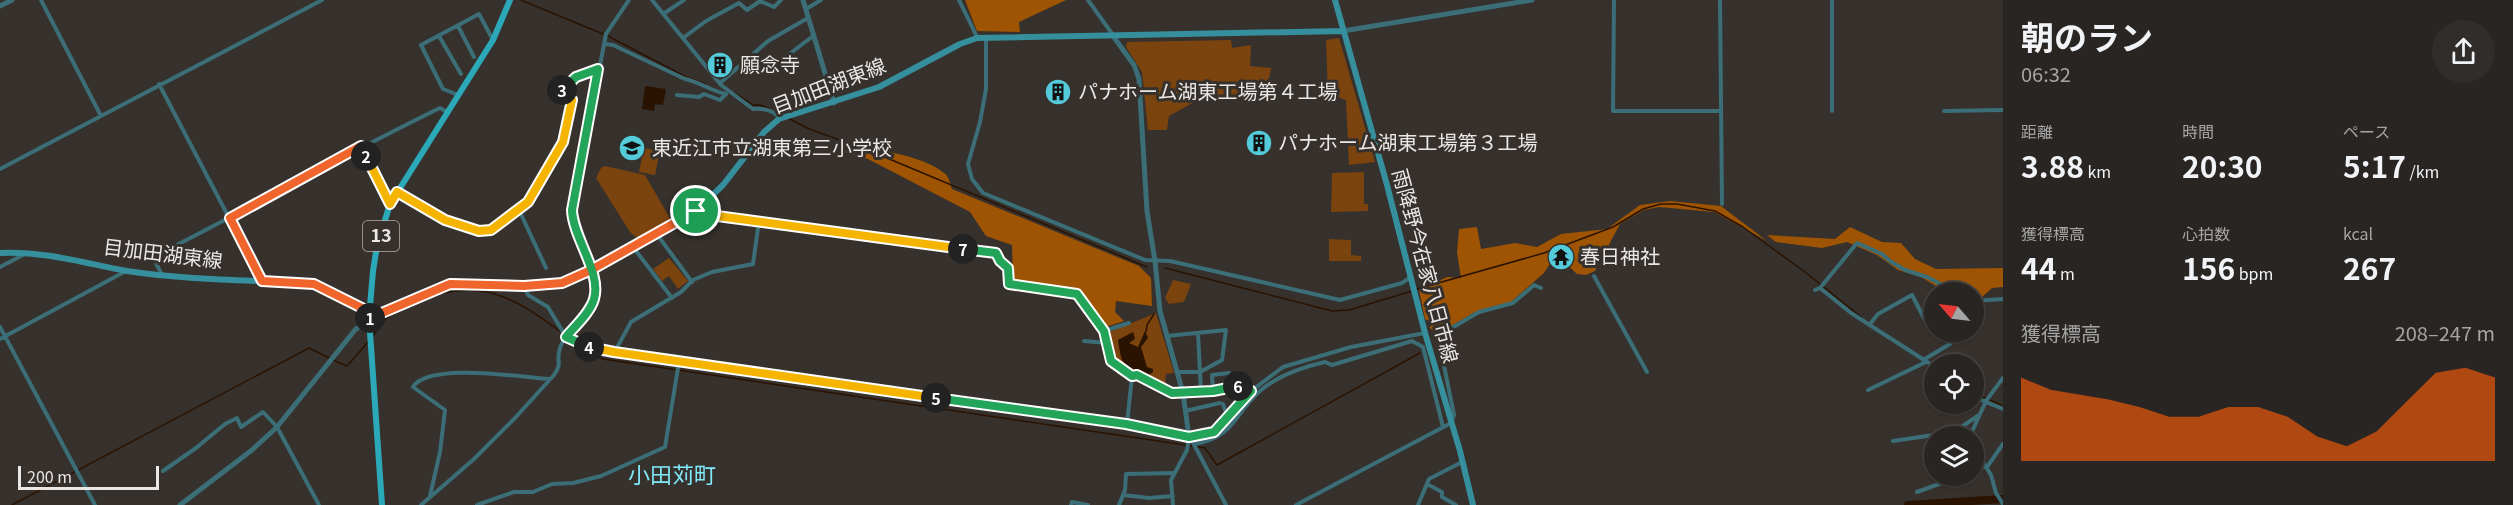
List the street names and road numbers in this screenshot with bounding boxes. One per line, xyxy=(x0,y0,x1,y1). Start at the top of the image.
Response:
street label: 目加田湖東線 xyxy=(767,50,890,120)
street label: 雨降野今在家八日市線 xyxy=(1387,165,1466,366)
road number: 13 xyxy=(363,221,399,251)
street label: 目加田湖東線 xyxy=(102,231,225,274)

